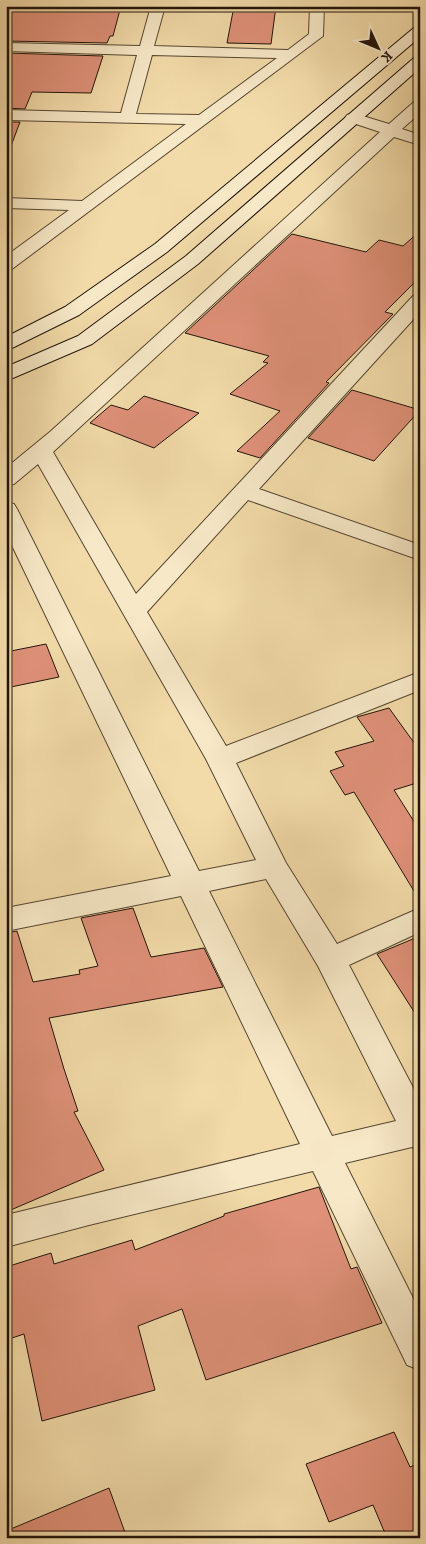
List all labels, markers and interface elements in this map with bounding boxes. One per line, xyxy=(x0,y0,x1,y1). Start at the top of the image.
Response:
north arrow xyxy=(354,22,404,72)
text: K xyxy=(376,47,397,67)

